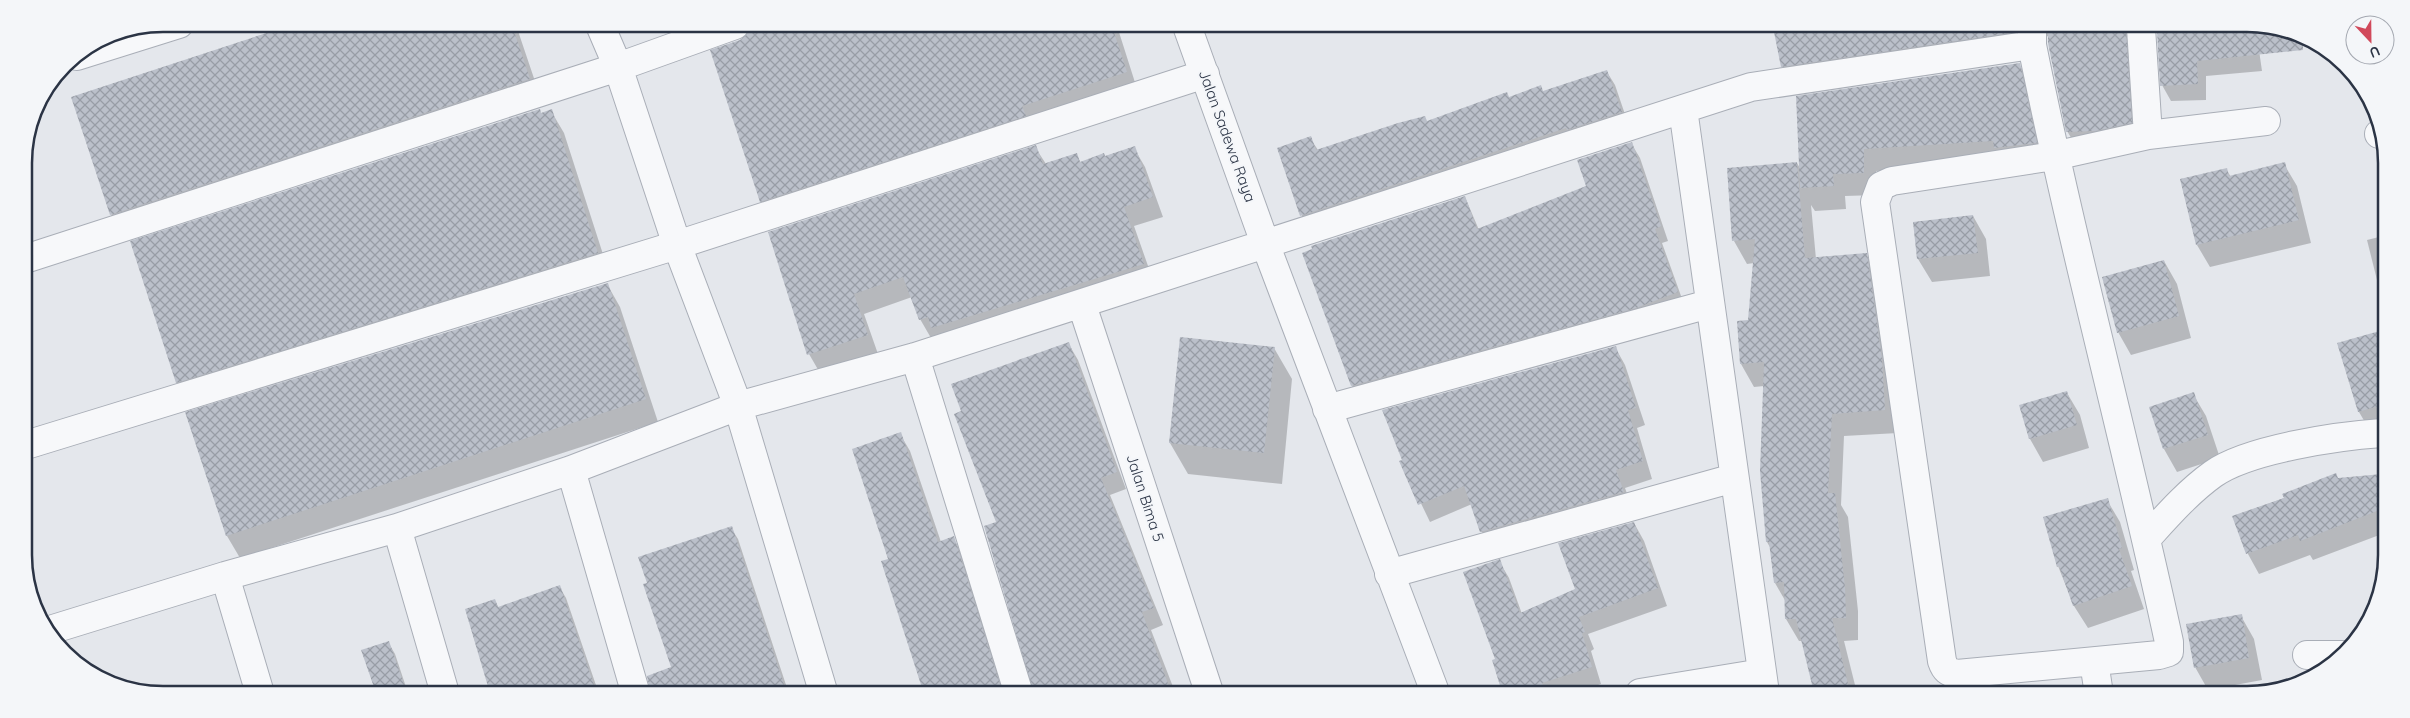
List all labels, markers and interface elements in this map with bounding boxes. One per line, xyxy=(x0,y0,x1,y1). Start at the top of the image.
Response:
north arrow xyxy=(2345,15,2395,65)
text: U xyxy=(2367,42,2383,62)
street label: Jalan Sadewa Raya xyxy=(1195,67,1260,205)
street label: Jalan Bima 5 xyxy=(1122,452,1169,544)

